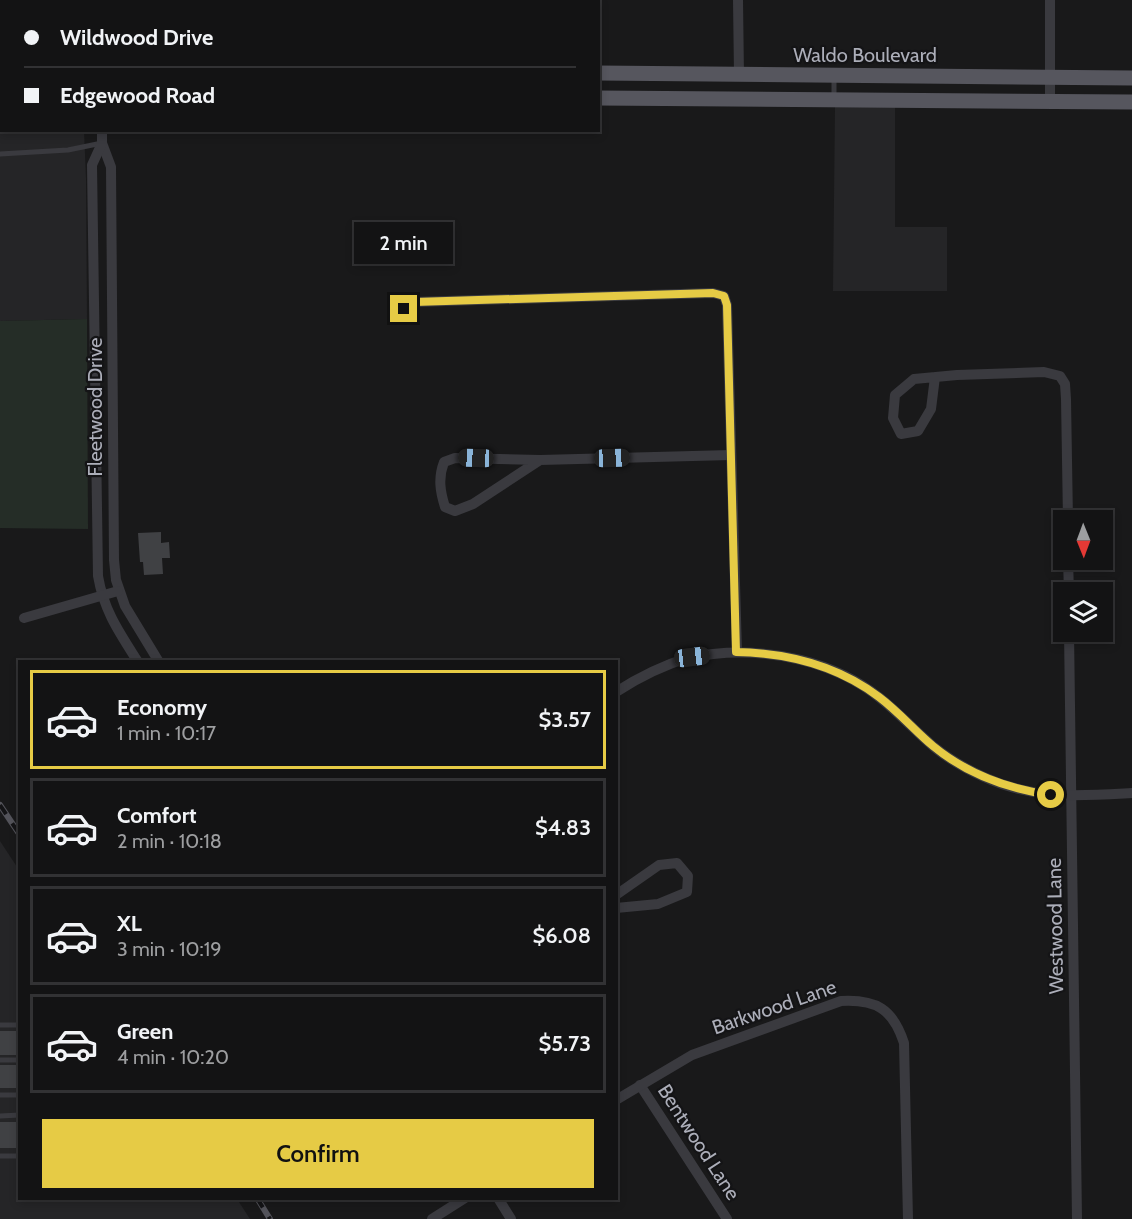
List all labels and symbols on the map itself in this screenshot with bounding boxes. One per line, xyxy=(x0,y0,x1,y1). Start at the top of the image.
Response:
street label: Waldo Boulevard xyxy=(793,43,937,67)
callout: 2 min xyxy=(354,222,454,264)
route end xyxy=(390,295,417,322)
street label: Fleetwood Drive xyxy=(83,337,107,477)
car xyxy=(458,448,494,468)
car xyxy=(594,448,630,468)
north arrow xyxy=(1053,510,1113,570)
car xyxy=(673,646,711,668)
route start xyxy=(1037,781,1064,808)
street label: Westwood Lane xyxy=(1042,858,1068,994)
street label: Barkwood Lane xyxy=(709,975,839,1039)
street label: Bentwood Lane xyxy=(653,1080,745,1204)

